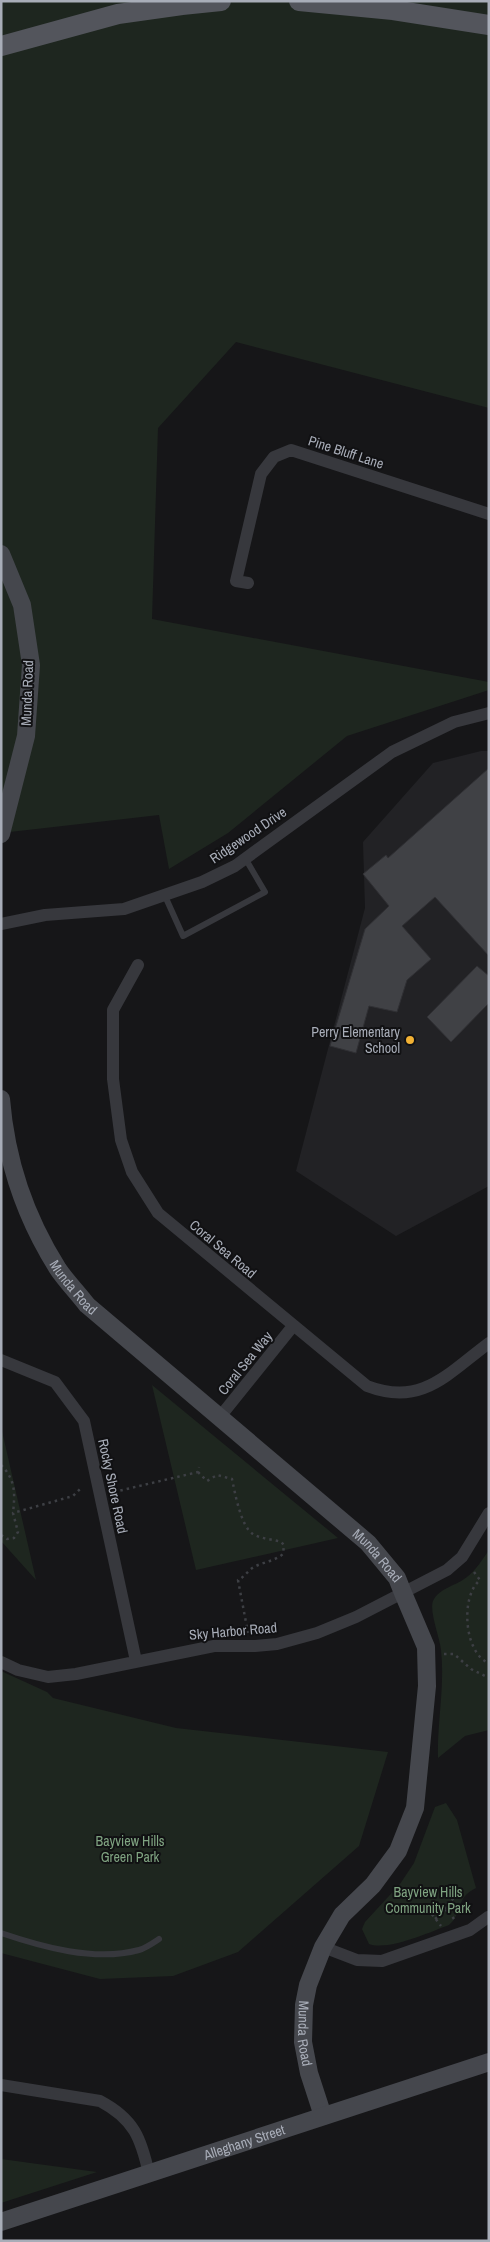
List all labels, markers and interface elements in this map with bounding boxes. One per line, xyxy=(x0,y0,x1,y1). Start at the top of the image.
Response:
street label: Pine Bluff Lane xyxy=(306,431,386,473)
street label: Munda Road xyxy=(17,660,37,726)
street label: Ridgewood Drive xyxy=(206,803,290,867)
place label: Perry Elementary School xyxy=(311,1023,400,1057)
marker: Perry Elementary School xyxy=(404,1034,416,1046)
street label: Coral Sea Road xyxy=(186,1216,260,1282)
street label: Munda Road xyxy=(46,1257,101,1319)
street label: Coral Sea Way xyxy=(214,1327,276,1398)
street label: Rocky Shore Road xyxy=(94,1437,132,1535)
street label: Munda Road xyxy=(349,1525,406,1586)
street label: Sky Harbor Road xyxy=(188,1618,278,1644)
park label: Bayview Hills Green Park xyxy=(96,1832,165,1866)
park label: Bayview Hills Community Park xyxy=(385,1883,471,1917)
street label: Munda Road xyxy=(294,2000,316,2068)
street label: Alleghany Street xyxy=(200,2121,287,2164)

